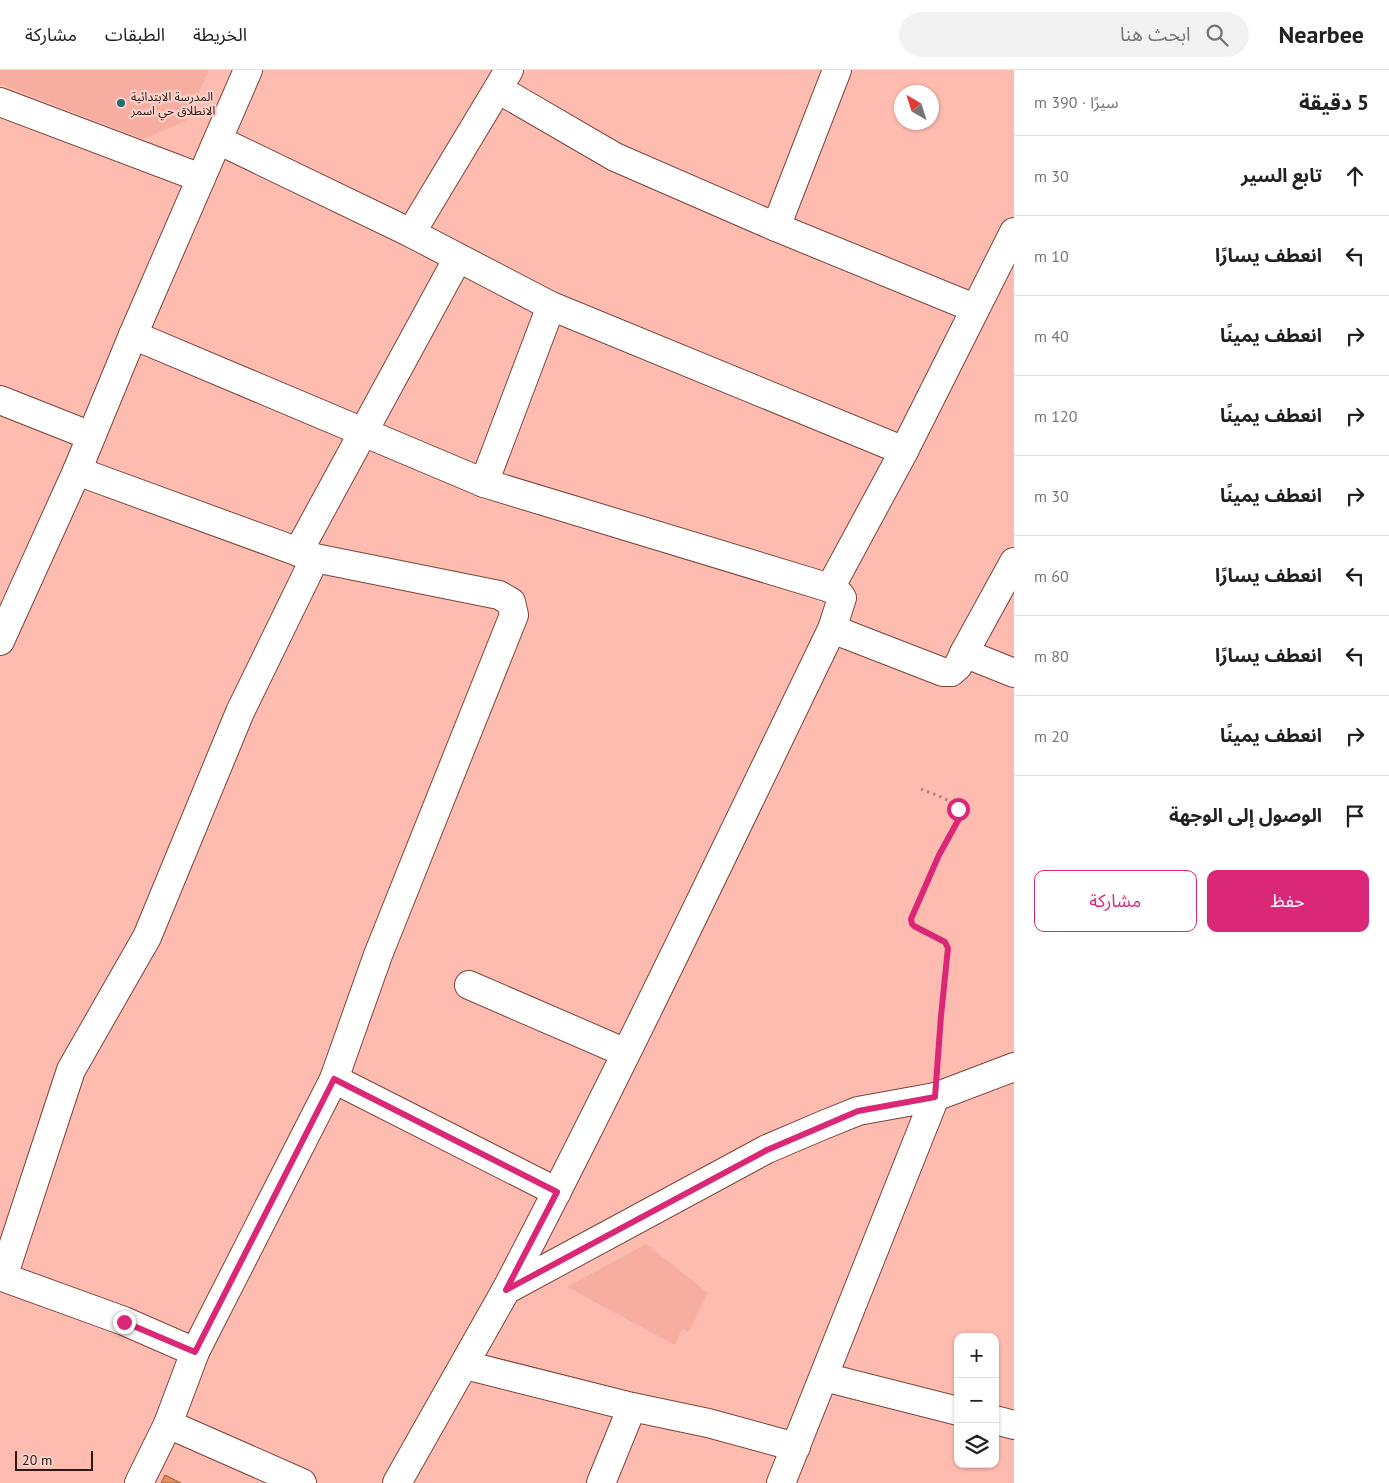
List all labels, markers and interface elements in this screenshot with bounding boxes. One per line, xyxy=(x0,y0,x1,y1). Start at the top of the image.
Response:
search box xyxy=(899,12,1249,57)
text: Nearbee xyxy=(1279,19,1364,50)
icon: search xyxy=(1203,21,1231,49)
text: ابحث هنا xyxy=(1120,22,1191,46)
text: مشاركة xyxy=(25,23,77,46)
text: الطبقات xyxy=(105,23,165,46)
text: الخريطة xyxy=(193,23,247,46)
north arrow xyxy=(894,85,939,130)
place label: المدرسة الابتدائية الانطلاق حي اسمر xyxy=(130,89,215,120)
text: 5 دقيقة xyxy=(1299,89,1369,116)
text: سيرًا · 390 m xyxy=(1034,92,1119,112)
marker: المدرسة الابتدائية الانطلاق حي اسمر xyxy=(115,97,127,109)
icon: ahead xyxy=(1341,162,1369,190)
text: تابع السير xyxy=(1241,163,1322,187)
text: 30 m xyxy=(1034,166,1069,186)
icon: left xyxy=(1341,242,1369,270)
text: انعطف يسارًا xyxy=(1215,243,1322,267)
text: 10 m xyxy=(1034,246,1069,266)
icon: right xyxy=(1341,322,1369,350)
text: انعطف يمينًا xyxy=(1220,323,1322,347)
text: 40 m xyxy=(1034,326,1069,346)
icon: right xyxy=(1341,402,1369,430)
text: انعطف يمينًا xyxy=(1220,403,1322,427)
text: 120 m xyxy=(1034,406,1077,426)
icon: right xyxy=(1341,482,1369,510)
text: انعطف يمينًا xyxy=(1220,483,1322,507)
text: 30 m xyxy=(1034,486,1069,506)
icon: left xyxy=(1341,562,1369,590)
text: انعطف يسارًا xyxy=(1215,563,1322,587)
text: 60 m xyxy=(1034,566,1069,586)
icon: left xyxy=(1341,642,1369,670)
text: انعطف يسارًا xyxy=(1215,643,1322,667)
text: 80 m xyxy=(1034,646,1069,666)
icon: right xyxy=(1341,722,1369,750)
text: انعطف يمينًا xyxy=(1220,723,1322,747)
text: 20 m xyxy=(1034,726,1069,746)
route start xyxy=(947,798,970,821)
icon: arrive xyxy=(1341,802,1369,830)
text: الوصول إلى الوجهة xyxy=(1169,803,1322,827)
button: مشاركة xyxy=(1034,870,1197,932)
button: حفظ xyxy=(1207,870,1369,932)
route end xyxy=(113,1311,136,1334)
map controls xyxy=(954,1333,999,1468)
button: + xyxy=(954,1333,999,1378)
button: − xyxy=(954,1378,999,1423)
button: layers xyxy=(954,1423,999,1468)
scale bar xyxy=(15,1448,92,1471)
text: 20 m xyxy=(22,1451,52,1469)

